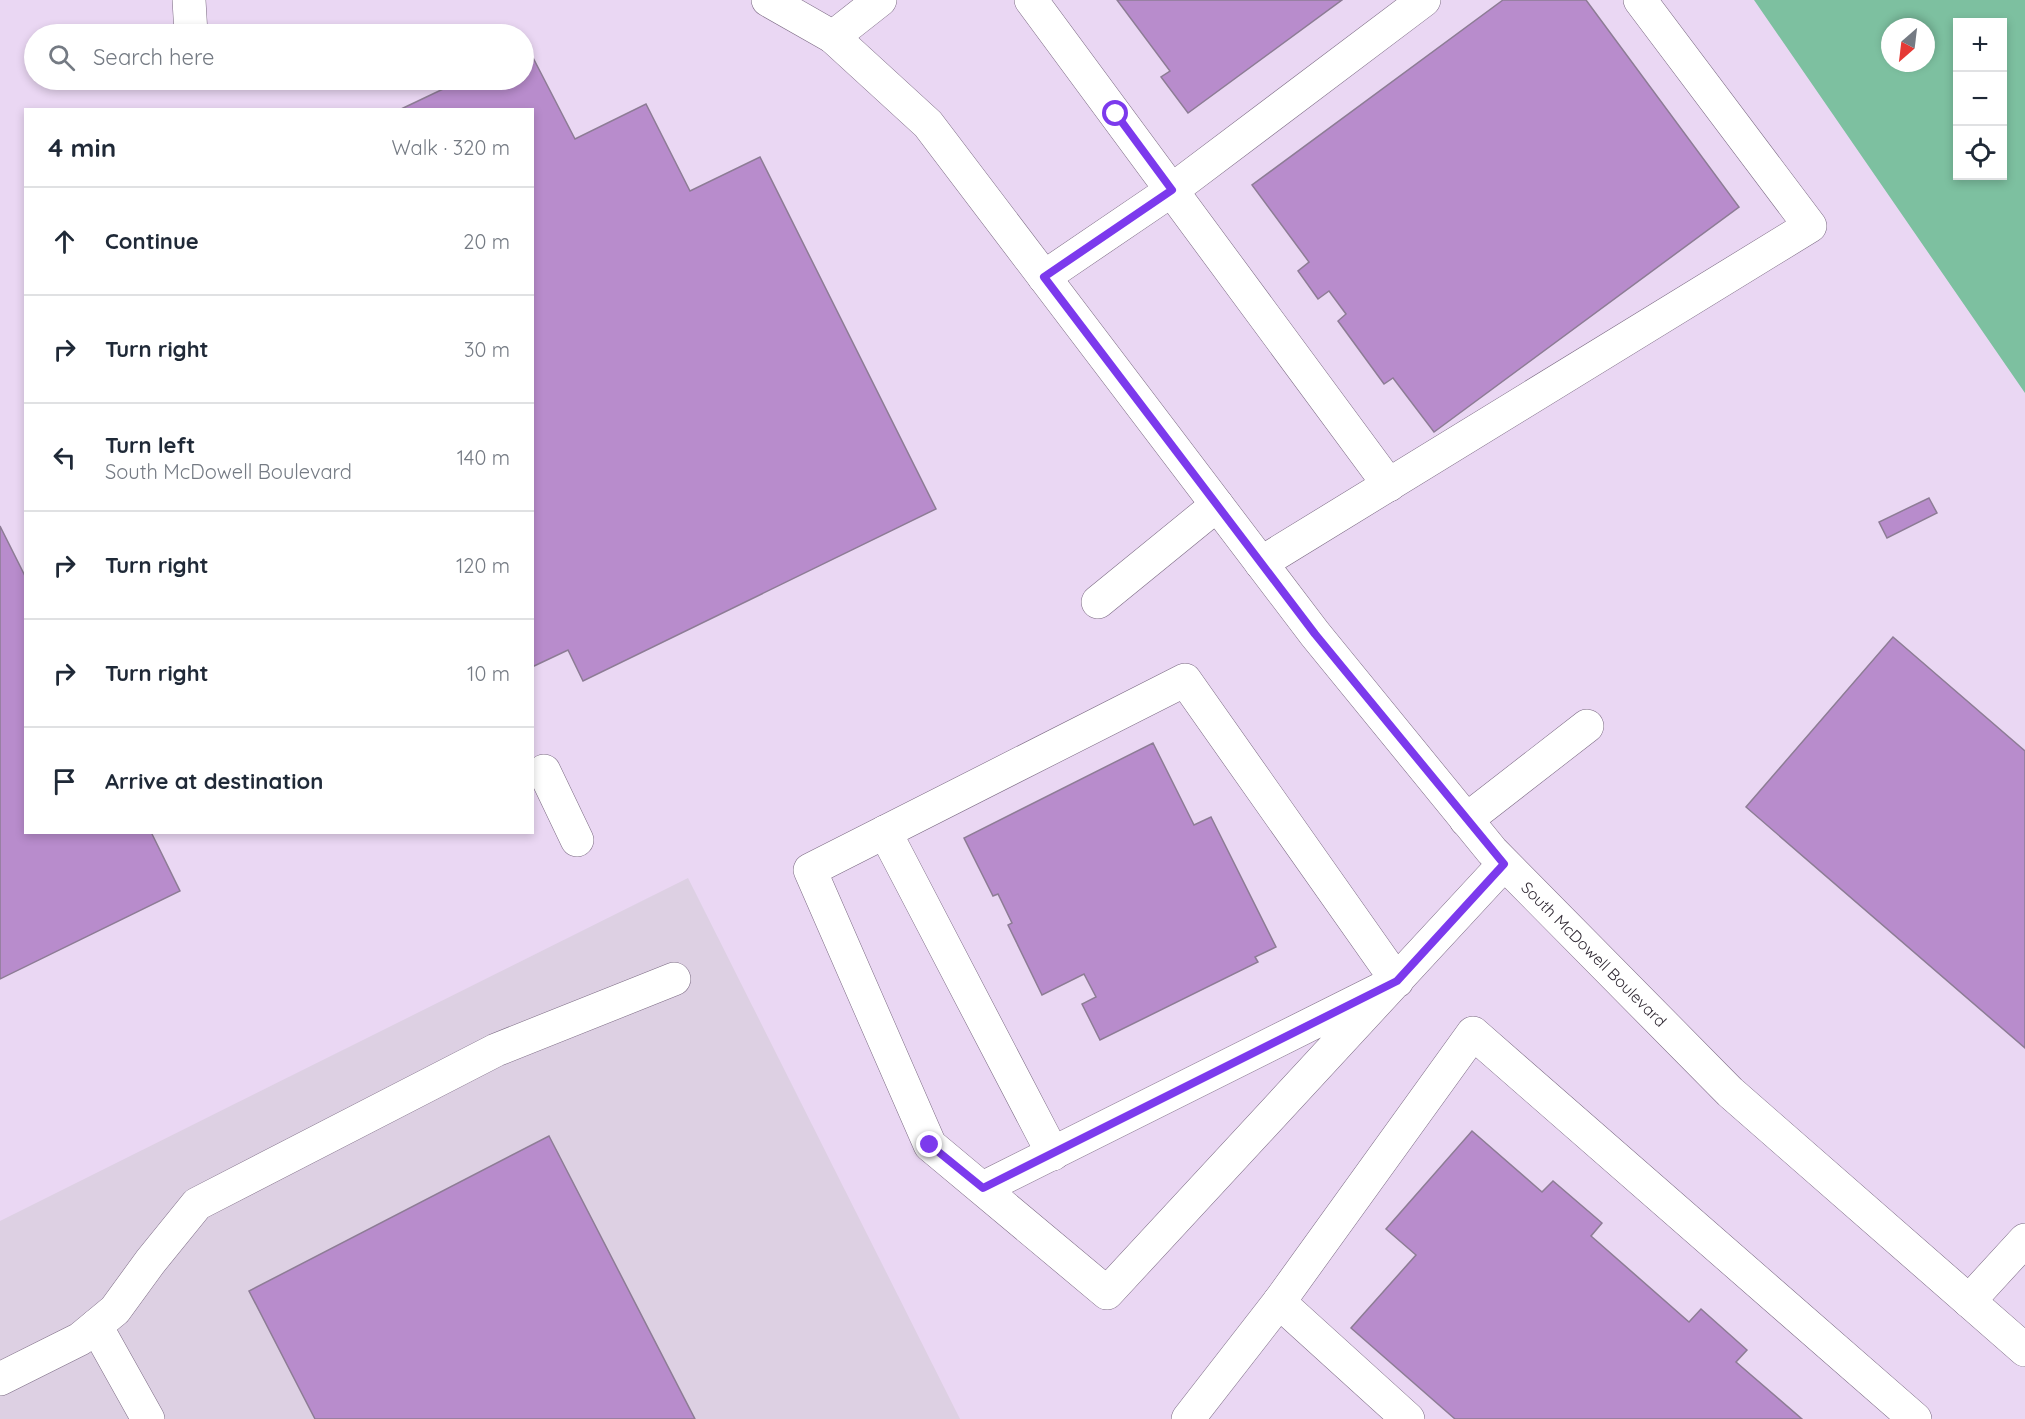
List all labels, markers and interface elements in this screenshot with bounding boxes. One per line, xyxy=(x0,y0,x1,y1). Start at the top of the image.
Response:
north arrow xyxy=(1881,18,1935,72)
map controls xyxy=(1953,18,2007,180)
button: + xyxy=(1953,18,2007,72)
search box xyxy=(24,24,534,90)
icon: search xyxy=(45,41,78,74)
text: Search here xyxy=(93,43,214,71)
button: − xyxy=(1953,72,2007,126)
route start xyxy=(1102,100,1128,126)
button: locate xyxy=(1953,126,2007,180)
text: 4 min xyxy=(48,131,116,164)
text: Walk · 320 m xyxy=(391,135,510,160)
icon: ahead xyxy=(48,225,81,258)
text: Continue xyxy=(105,227,199,255)
text: 20 m xyxy=(463,229,510,254)
icon: right xyxy=(48,333,81,366)
text: Turn right xyxy=(105,335,209,363)
text: 30 m xyxy=(464,337,510,362)
text: Turn left xyxy=(105,431,195,459)
icon: left xyxy=(48,441,81,474)
text: 140 m xyxy=(457,445,510,470)
text: South McDowell Boulevard xyxy=(105,459,352,484)
icon: right xyxy=(48,549,81,582)
text: Turn right xyxy=(105,551,209,579)
text: 120 m xyxy=(456,553,510,578)
icon: right xyxy=(48,657,81,690)
text: Turn right xyxy=(105,659,209,687)
text: 10 m xyxy=(467,661,510,686)
icon: arrive xyxy=(48,765,81,798)
text: Arrive at destination xyxy=(105,767,323,795)
street label: South McDowell Boulevard xyxy=(1517,877,1671,1031)
route end xyxy=(916,1131,942,1157)

